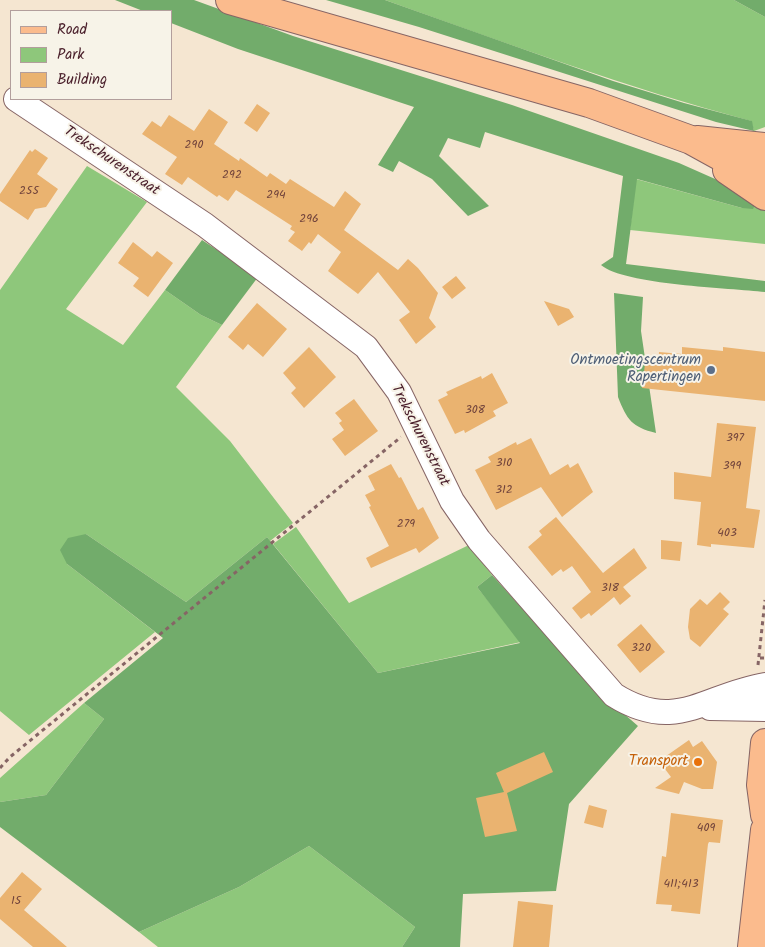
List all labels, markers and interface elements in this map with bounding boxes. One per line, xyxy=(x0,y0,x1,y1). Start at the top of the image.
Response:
legend xyxy=(10,10,172,100)
text: Road xyxy=(57,18,87,42)
text: Park xyxy=(57,43,84,67)
text: Building xyxy=(57,68,107,92)
street label: Trekschurenstraat xyxy=(60,123,162,201)
house number: 290 xyxy=(185,139,203,153)
house number: 292 xyxy=(222,169,242,183)
house number: 255 xyxy=(19,185,39,199)
house number: 294 xyxy=(266,189,286,203)
house number: 296 xyxy=(299,213,319,227)
place label: Ontmoetingscentrum Rapertingen xyxy=(570,352,701,387)
marker: Ontmoetingscentrum Rapertingen xyxy=(705,364,717,376)
street label: Trekschurenstraat xyxy=(386,382,452,490)
house number: 308 xyxy=(465,404,485,418)
house number: 397 xyxy=(726,432,744,446)
house number: 310 xyxy=(496,457,512,471)
house number: 399 xyxy=(723,460,741,474)
house number: 312 xyxy=(495,484,513,498)
house number: 279 xyxy=(397,518,415,532)
house number: 403 xyxy=(717,527,737,541)
house number: 318 xyxy=(601,582,619,596)
house number: 320 xyxy=(631,642,651,656)
place label: Transport xyxy=(629,753,688,771)
marker: Transport xyxy=(692,756,704,768)
house number: 409 xyxy=(697,822,715,836)
house number: 411;413 xyxy=(663,878,699,892)
house number: 15 xyxy=(11,895,21,909)

